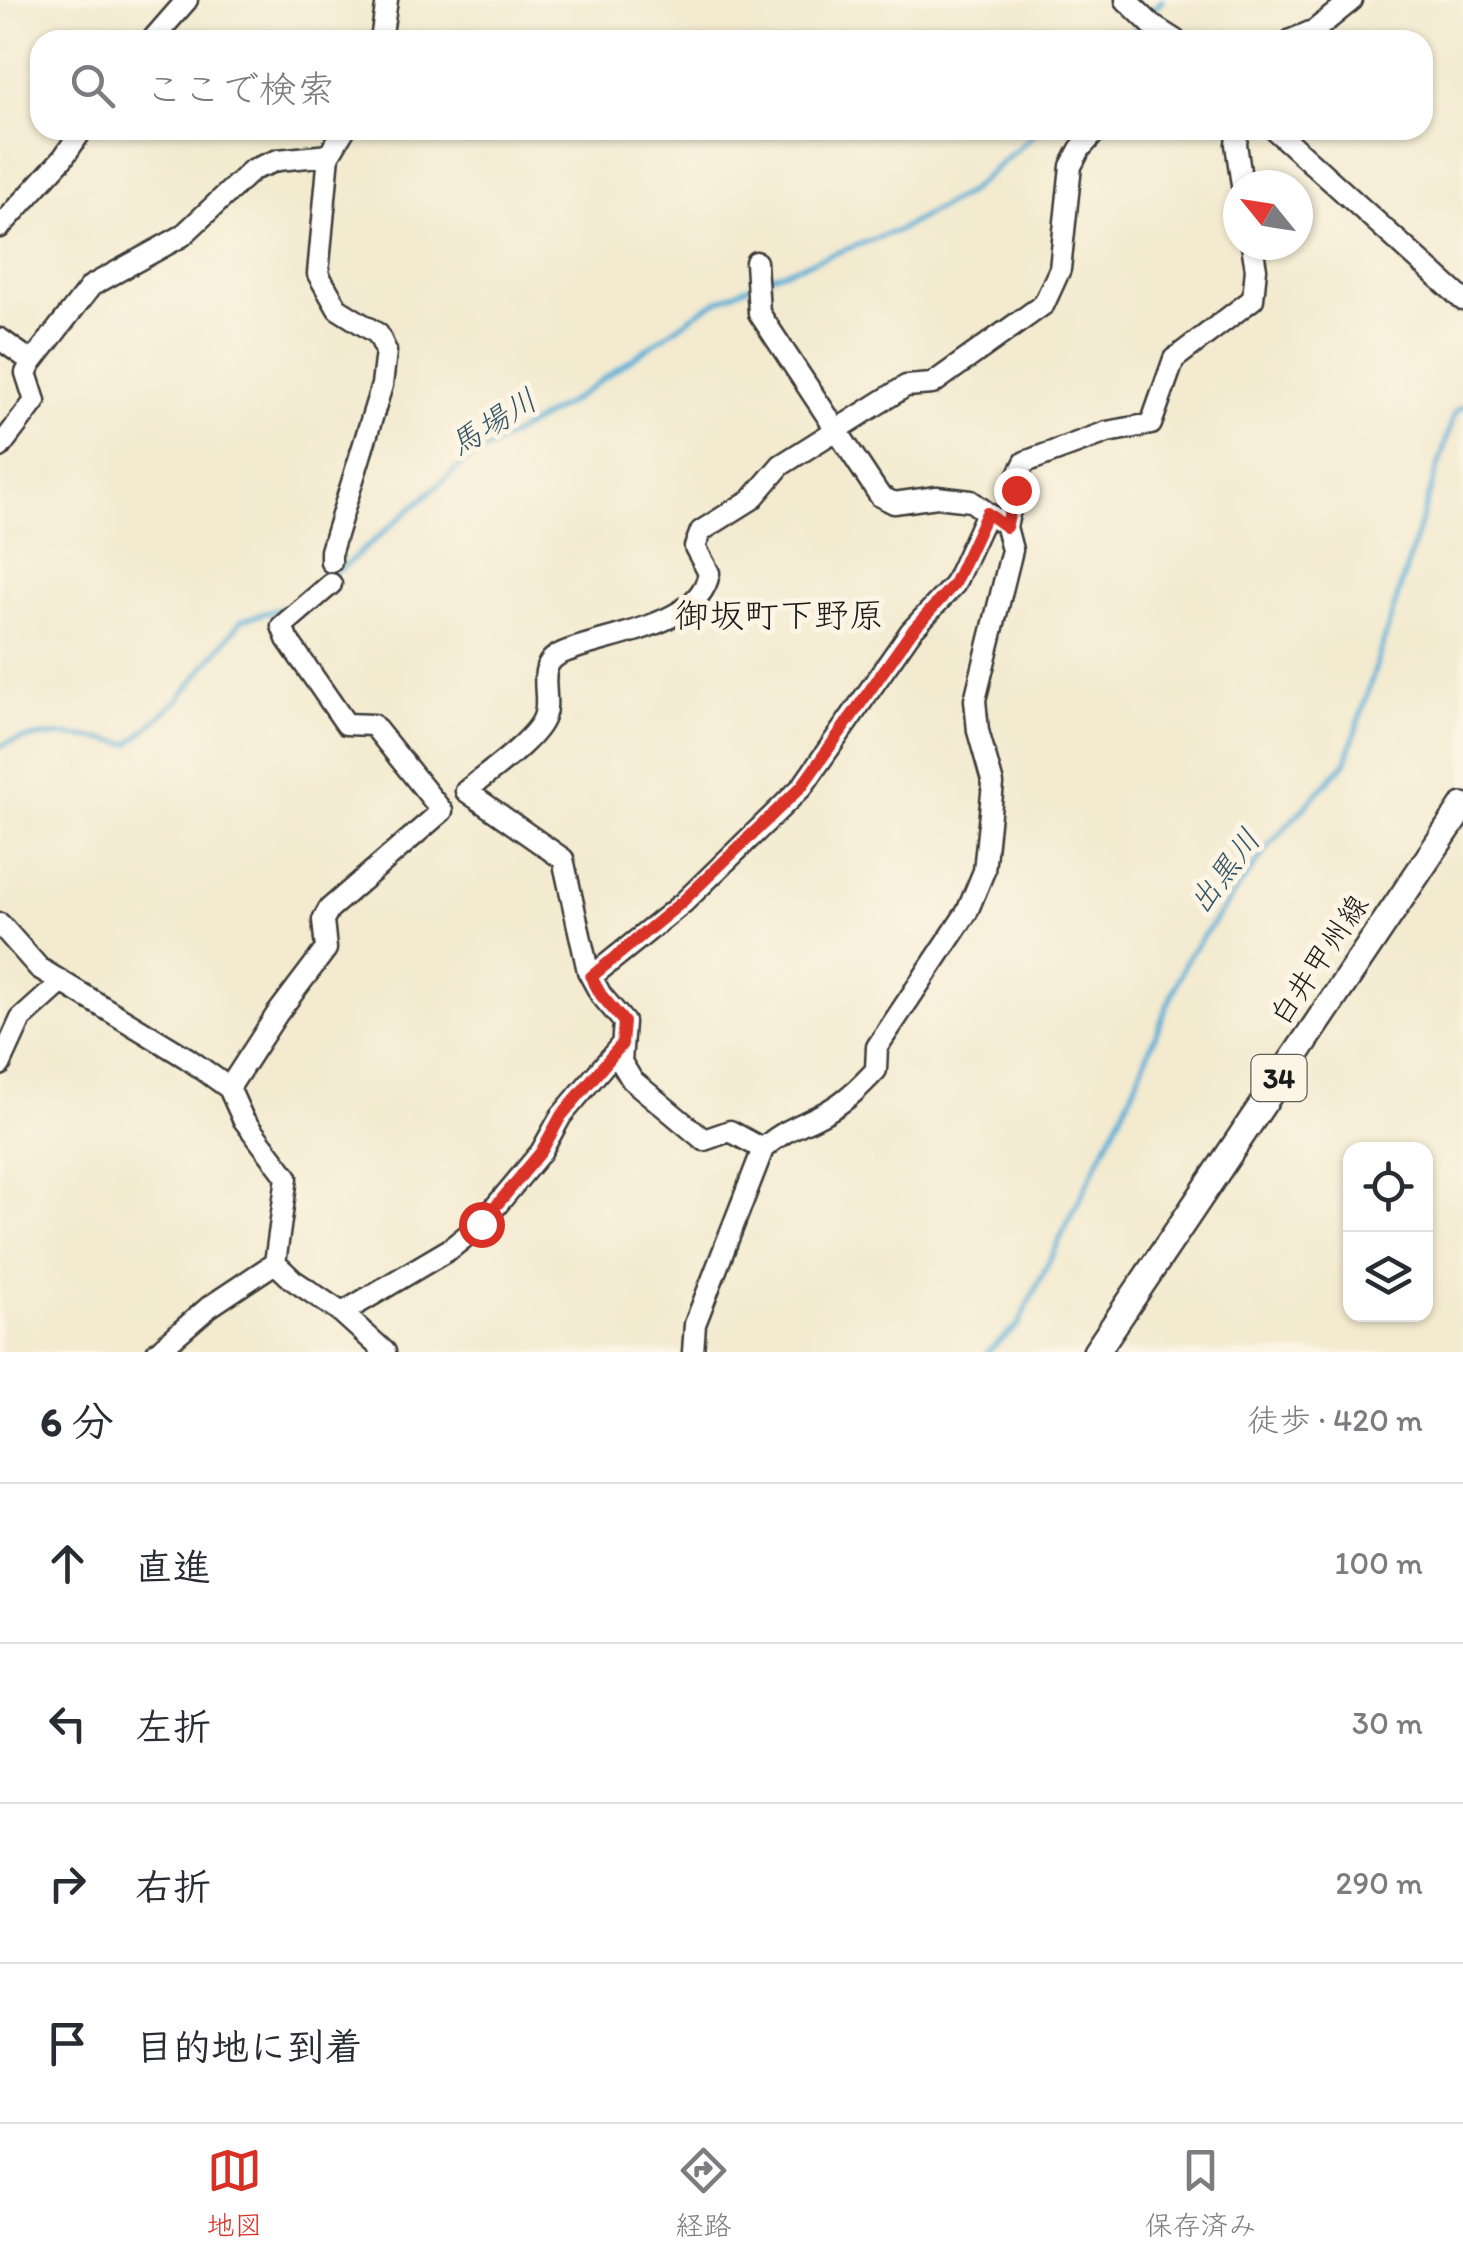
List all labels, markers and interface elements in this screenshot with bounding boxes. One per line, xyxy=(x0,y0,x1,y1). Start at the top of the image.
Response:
search box xyxy=(30,30,1433,140)
icon: search xyxy=(65,58,120,113)
text: ここで検索 xyxy=(145,66,335,112)
north arrow xyxy=(1223,170,1313,260)
water label: 馬場川 xyxy=(442,380,544,464)
route end xyxy=(994,468,1040,514)
district label: 御坂町下野原 xyxy=(674,594,884,636)
water label: 出黒川 xyxy=(1180,821,1268,921)
street label: 白井甲州線 xyxy=(1261,887,1376,1032)
road number: 34 xyxy=(1252,1055,1306,1101)
map controls xyxy=(1343,1142,1433,1322)
button: locate xyxy=(1343,1142,1433,1232)
route start xyxy=(459,1202,505,1248)
button: layers xyxy=(1343,1232,1433,1322)
text: 6 分 xyxy=(40,1396,114,1447)
text: 徒歩 · 420 m xyxy=(1247,1401,1423,1439)
icon: ahead xyxy=(40,1536,95,1591)
text: 直進 xyxy=(135,1544,211,1590)
text: 100 m xyxy=(1335,1544,1423,1582)
icon: left xyxy=(40,1696,95,1751)
text: 左折 xyxy=(135,1704,211,1750)
text: 30 m xyxy=(1352,1704,1423,1742)
icon: right xyxy=(40,1856,95,1911)
text: 右折 xyxy=(135,1864,211,1910)
text: 290 m xyxy=(1336,1864,1423,1902)
icon: arrive xyxy=(40,2016,95,2071)
text: 目的地に到着 xyxy=(135,2024,363,2070)
tab: 地図 xyxy=(206,2143,263,2243)
tab: 経路 xyxy=(675,2143,732,2243)
tab: 保存済み xyxy=(1144,2143,1257,2243)

